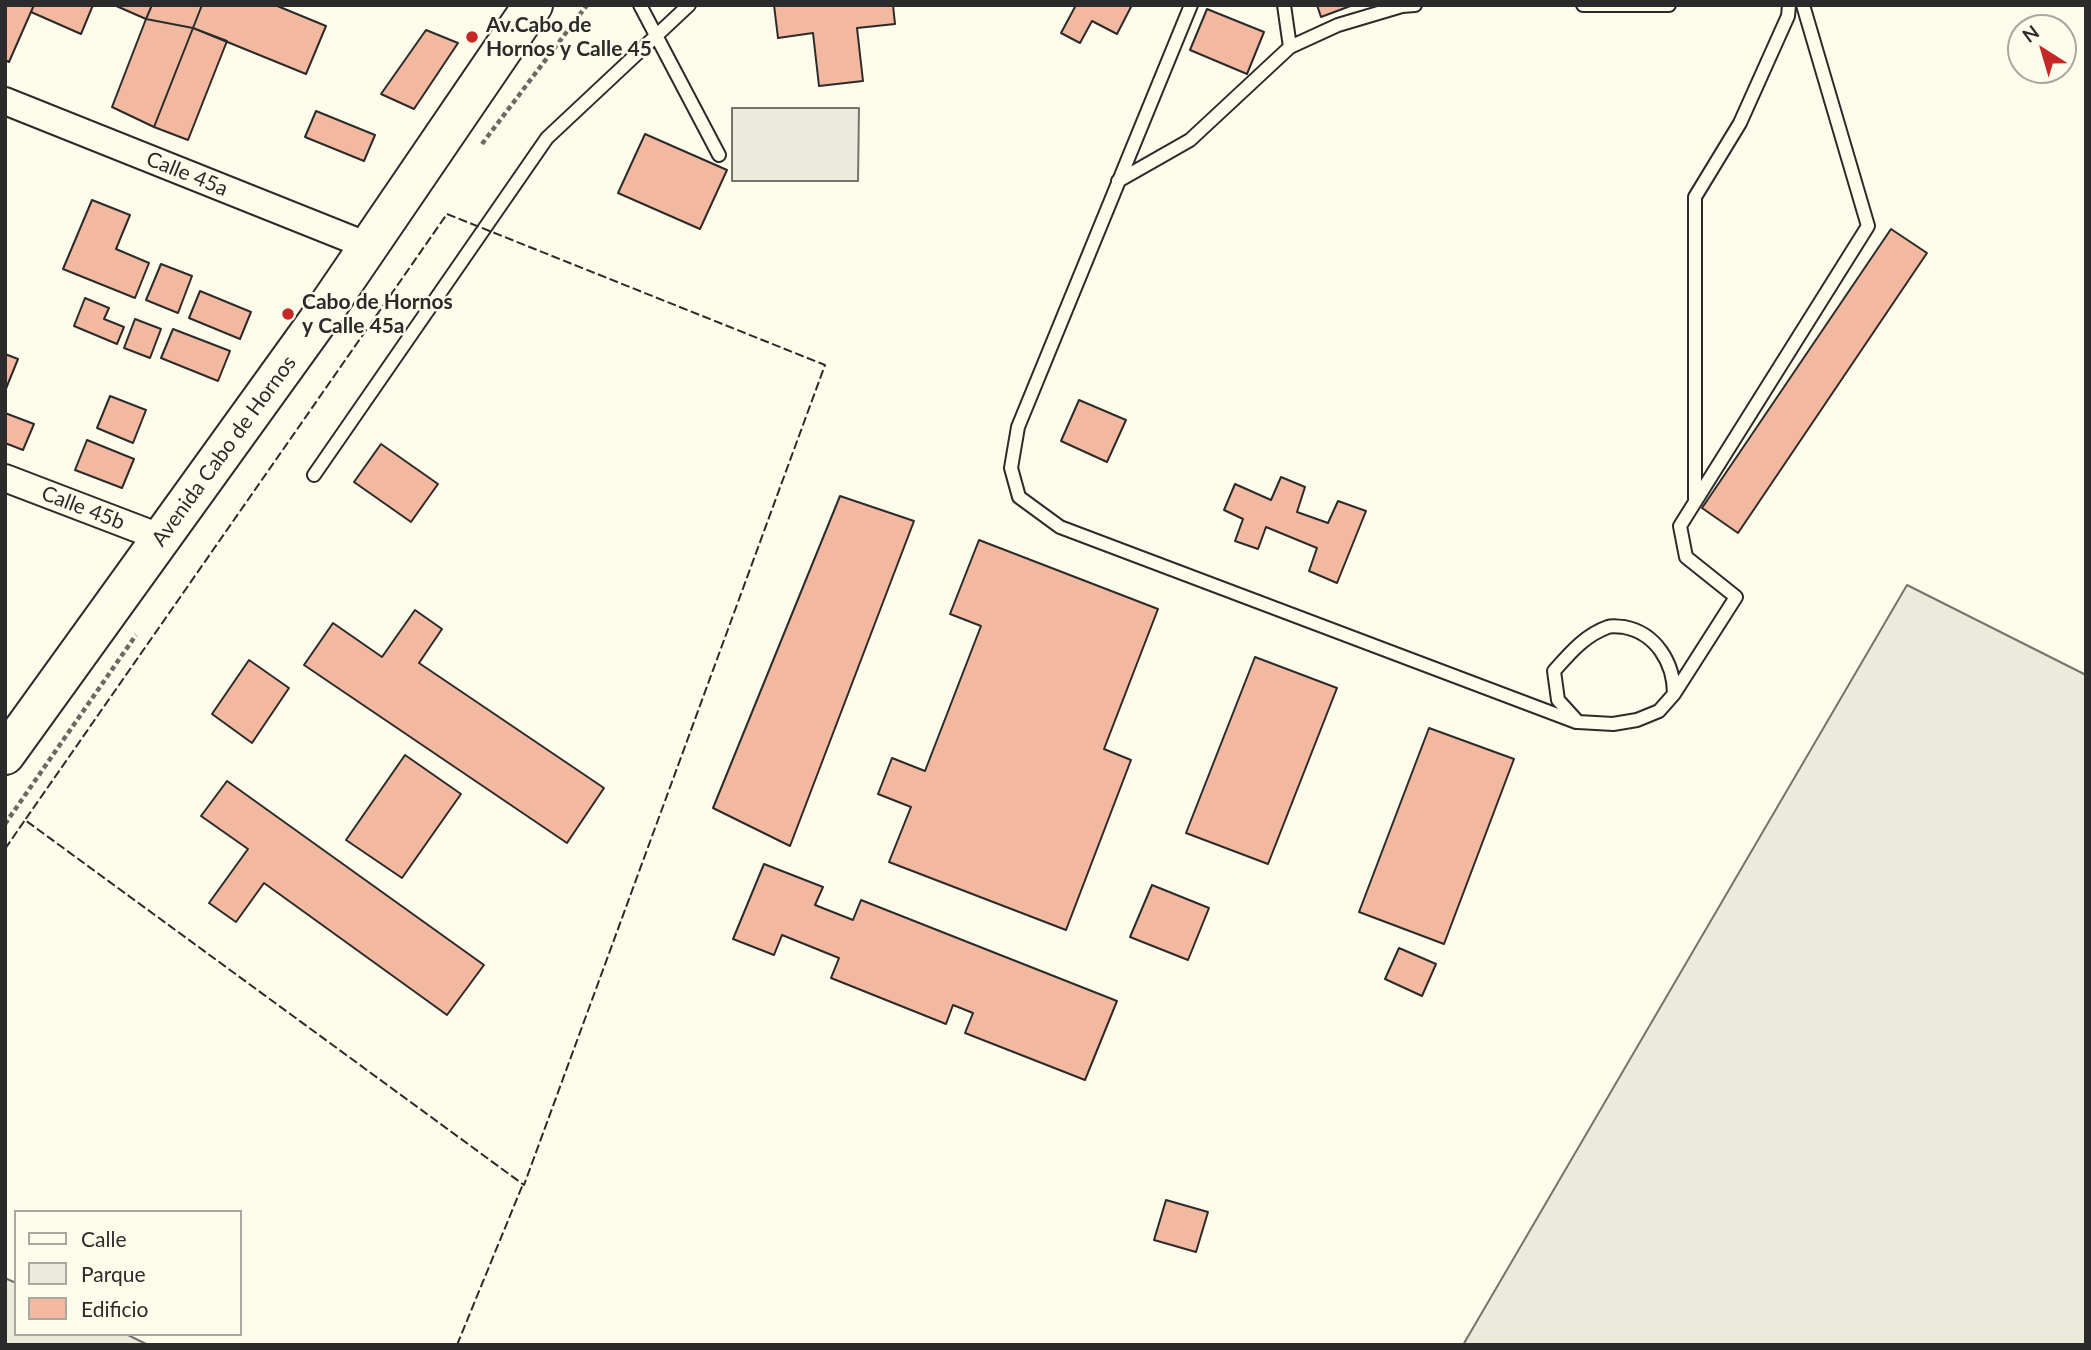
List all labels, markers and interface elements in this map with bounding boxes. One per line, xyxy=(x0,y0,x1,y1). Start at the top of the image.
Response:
place label: Av.Cabo de Hornos y Calle 45 xyxy=(486,12,652,62)
north arrow xyxy=(2007,14,2077,84)
text: N xyxy=(2017,20,2043,47)
marker: Av.Cabo de Hornos y Calle 45 xyxy=(464,29,480,45)
street label: Calle 45a xyxy=(143,146,231,202)
place label: Cabo de Hornos y Calle 45a xyxy=(302,289,453,339)
marker: Cabo de Hornos y Calle 45a xyxy=(280,306,296,322)
street label: Avenida Cabo de Hornos xyxy=(146,351,302,551)
street label: Calle 45b xyxy=(38,481,128,535)
legend xyxy=(14,1210,242,1336)
text: Calle xyxy=(81,1226,126,1251)
text: Parque xyxy=(81,1261,146,1286)
text: Edificio xyxy=(81,1296,148,1321)

